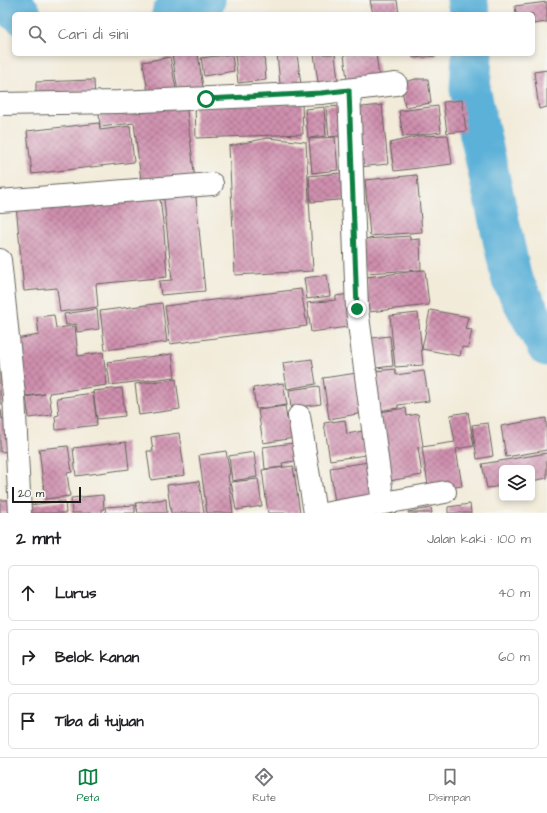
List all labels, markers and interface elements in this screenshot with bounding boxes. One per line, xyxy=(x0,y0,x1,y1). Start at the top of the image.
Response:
search box xyxy=(12,12,535,56)
icon: search xyxy=(26,23,48,45)
text: Cari di sini xyxy=(58,24,128,45)
route start xyxy=(197,90,215,108)
route end xyxy=(348,300,366,318)
map controls xyxy=(499,465,535,501)
button: layers xyxy=(499,465,535,501)
scale bar xyxy=(12,485,81,504)
text: 20 m xyxy=(18,486,44,501)
text: 2 mnt xyxy=(16,527,61,551)
text: Jalan kaki · 100 m xyxy=(427,530,531,548)
icon: ahead xyxy=(17,582,39,604)
text: Lurus xyxy=(55,583,96,604)
text: 40 m xyxy=(498,584,530,602)
icon: right xyxy=(17,646,39,668)
text: Belok kanan xyxy=(55,647,139,668)
text: 60 m xyxy=(498,648,530,666)
icon: arrive xyxy=(17,710,39,732)
text: Tiba di tujuan xyxy=(55,711,144,732)
tab: Peta xyxy=(76,766,99,805)
tab: Rute xyxy=(252,766,276,805)
tab: Disimpan xyxy=(429,766,471,805)

